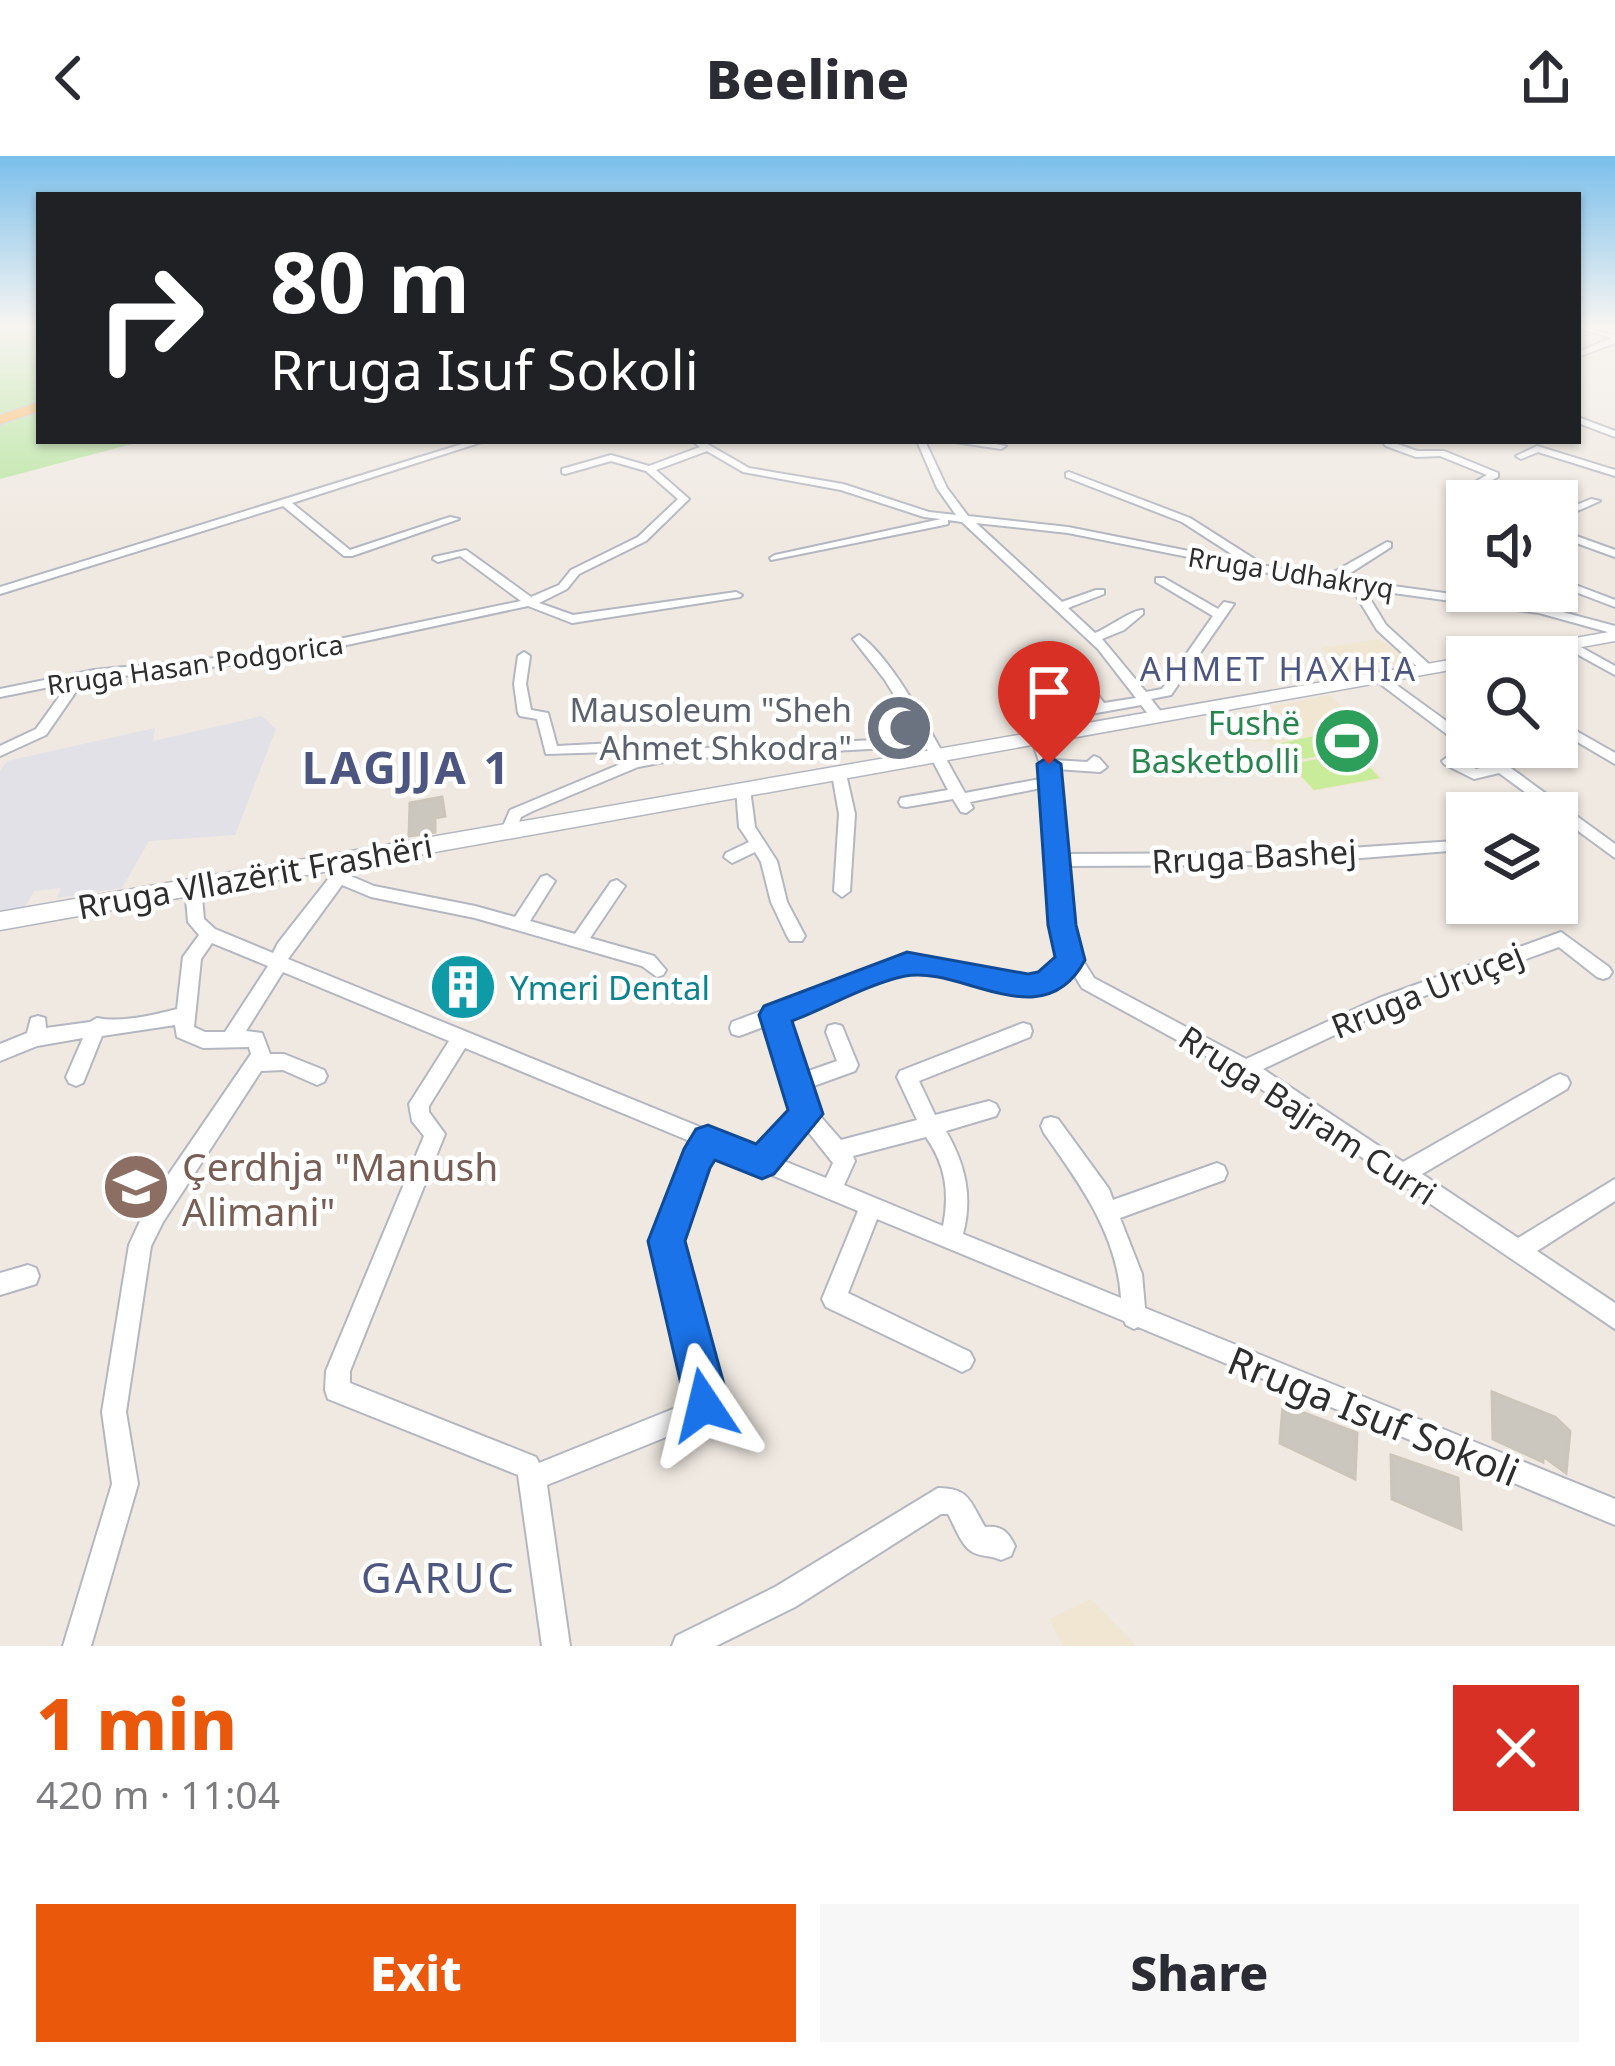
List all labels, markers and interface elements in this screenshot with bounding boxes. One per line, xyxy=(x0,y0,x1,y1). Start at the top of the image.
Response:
text: Beeline xyxy=(706,41,909,115)
icon: back xyxy=(36,45,102,111)
icon: share xyxy=(1513,45,1579,111)
text: 80 m xyxy=(270,223,470,338)
icon: right xyxy=(72,240,228,396)
text: Rruga Isuf Sokoli xyxy=(270,332,699,406)
map controls xyxy=(1446,480,1578,924)
button: sound xyxy=(1446,480,1578,612)
street label: Rruga Udhakryq xyxy=(1186,537,1396,607)
street label: Rruga Hasan Podgorica xyxy=(44,625,346,703)
button: search xyxy=(1446,636,1578,768)
pin xyxy=(998,641,1100,764)
district label: AHMET HAXHIA xyxy=(1140,646,1418,691)
icon: arrive xyxy=(1016,659,1082,725)
place label: Mausoleum "Sheh Ahmet Shkodra" xyxy=(569,687,852,770)
mosque icon: Mausoleum "Sheh Ahmet Shkodra" xyxy=(864,693,934,763)
place label: Fushë Basketbolli xyxy=(1130,700,1300,783)
sports icon: Fushë Basketbolli xyxy=(1312,706,1382,776)
district label: LAGJJA 1 xyxy=(302,736,512,797)
button: layers xyxy=(1446,792,1578,924)
street label: Rruga Vllazërit Frashëri xyxy=(74,823,436,929)
street label: Rruga Bashej xyxy=(1150,828,1358,884)
street label: Rruga Uruçej xyxy=(1324,931,1530,1049)
building icon: Ymeri Dental xyxy=(428,952,498,1022)
place label: Ymeri Dental xyxy=(510,965,710,1010)
street label: Rruga Bajram Curri xyxy=(1171,1015,1445,1215)
place label: Çerdhja "Manush Alimani" xyxy=(182,1139,498,1237)
school or university icon: Çerdhja "Manush Alimani" xyxy=(101,1152,171,1222)
street label: Rruga Isuf Sokoli xyxy=(1221,1332,1527,1498)
position arrow xyxy=(641,1342,767,1468)
district label: GARUC xyxy=(361,1548,517,1605)
text: 1 min xyxy=(36,1673,237,1771)
button: close xyxy=(1453,1685,1579,1811)
text: 420 m · 11:04 xyxy=(36,1767,280,1820)
button: Exit xyxy=(36,1904,796,2042)
button: Share xyxy=(820,1904,1579,2042)

